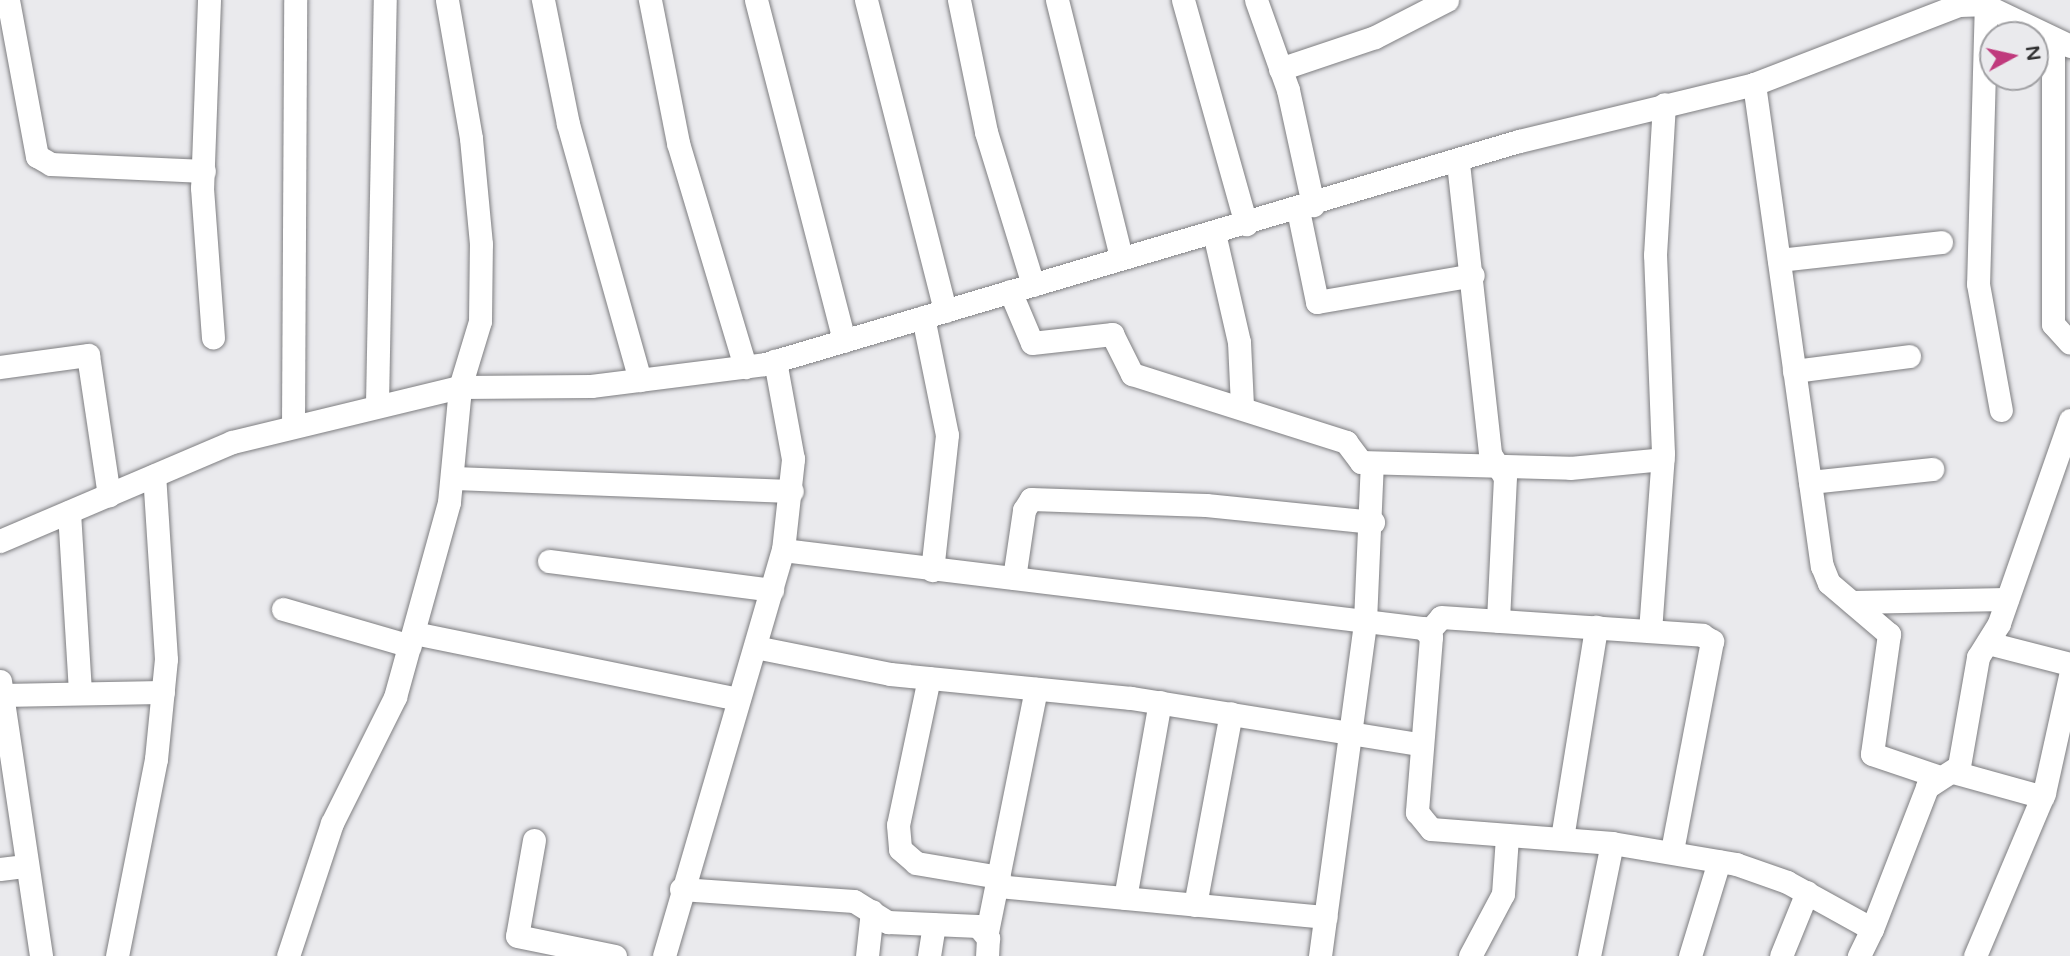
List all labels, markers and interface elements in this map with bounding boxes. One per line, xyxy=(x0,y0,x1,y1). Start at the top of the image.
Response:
north arrow xyxy=(1979,21,2049,91)
text: N xyxy=(2021,44,2045,62)

